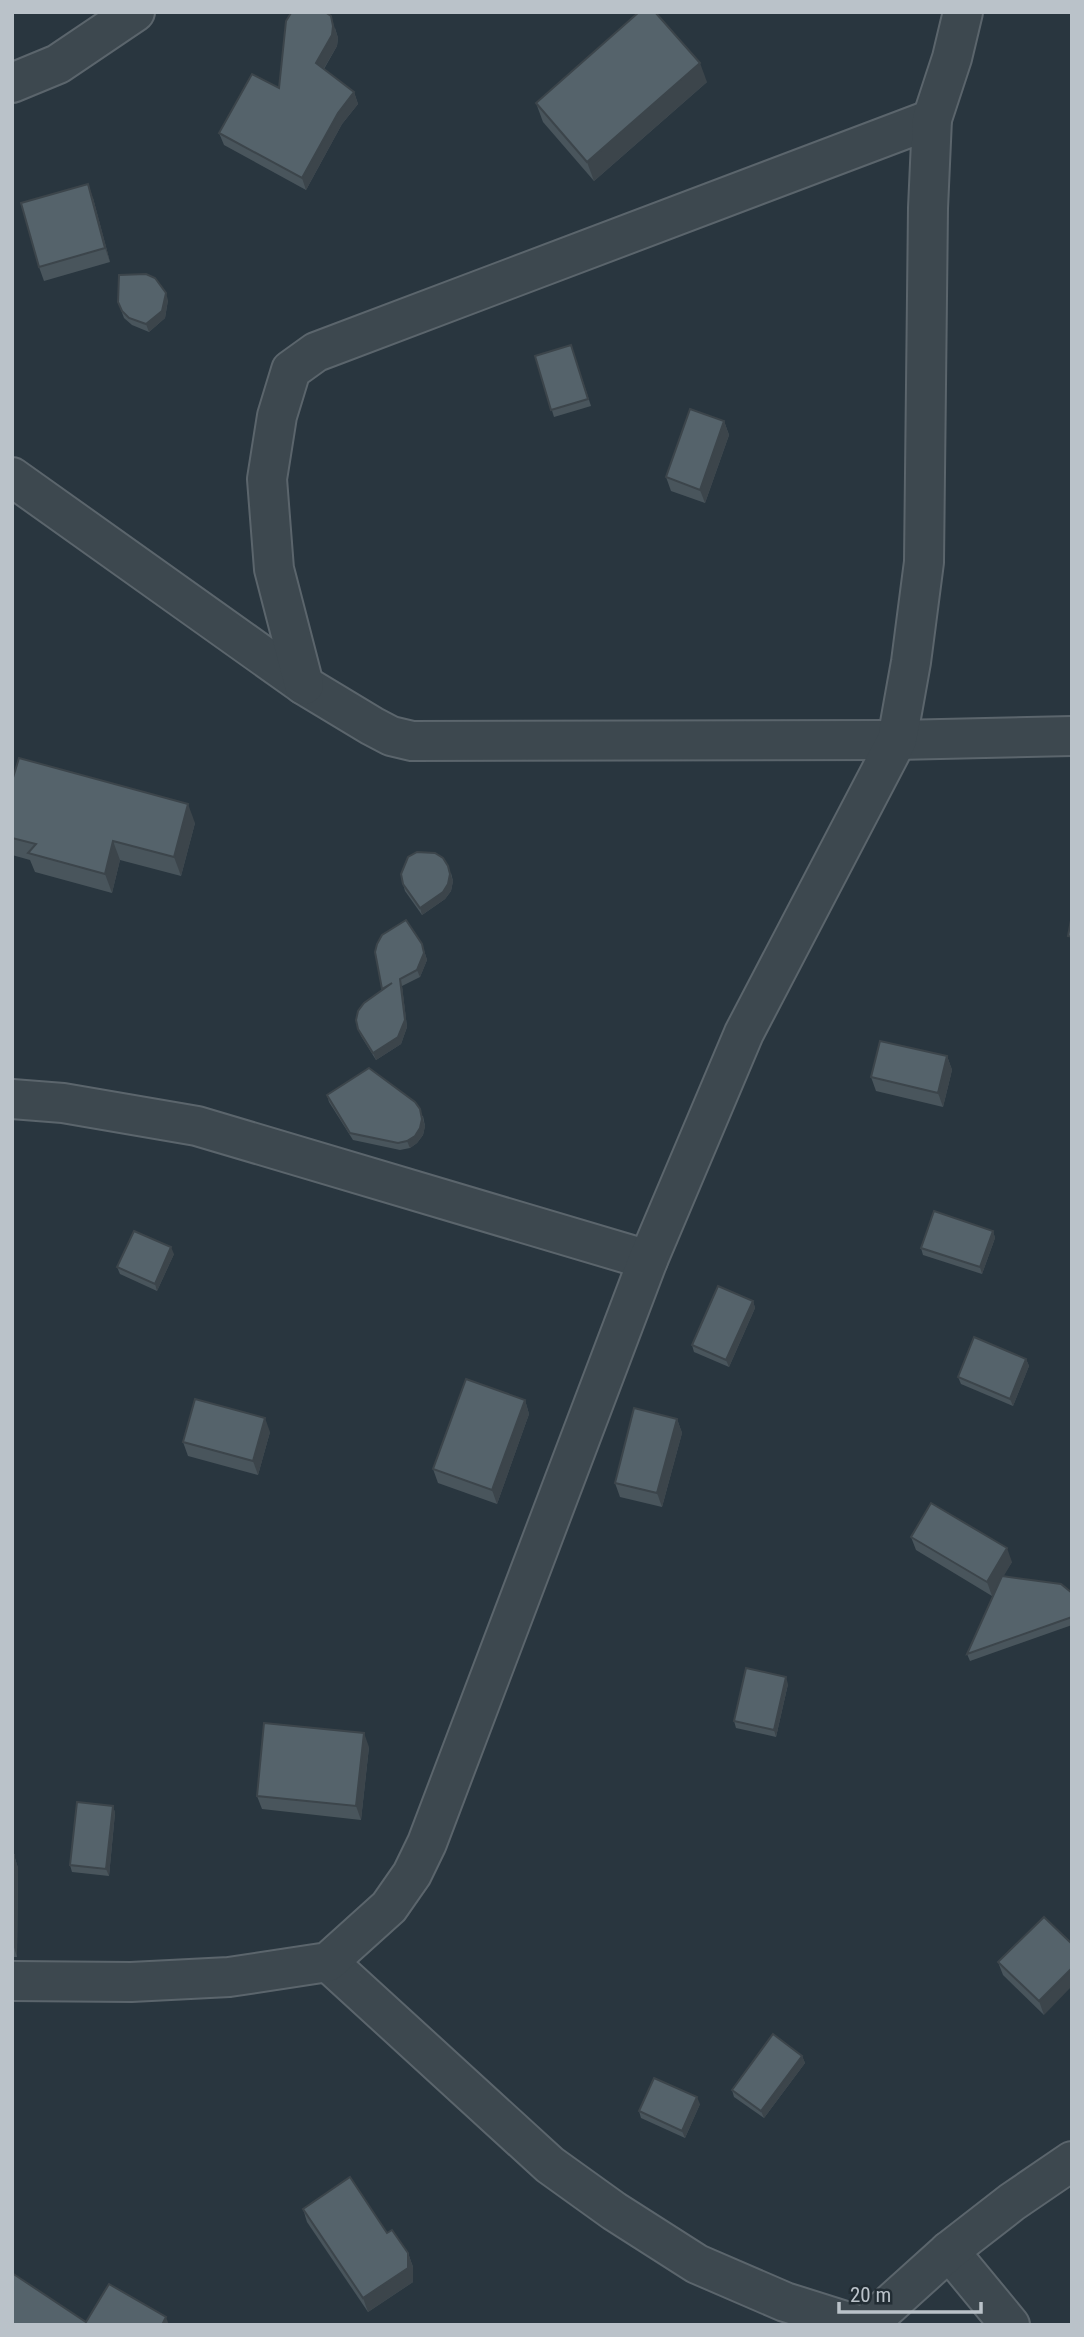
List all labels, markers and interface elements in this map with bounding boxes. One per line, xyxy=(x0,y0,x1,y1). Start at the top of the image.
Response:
scale bar xyxy=(839,2270,981,2314)
text: 20 m xyxy=(850,2283,891,2307)

